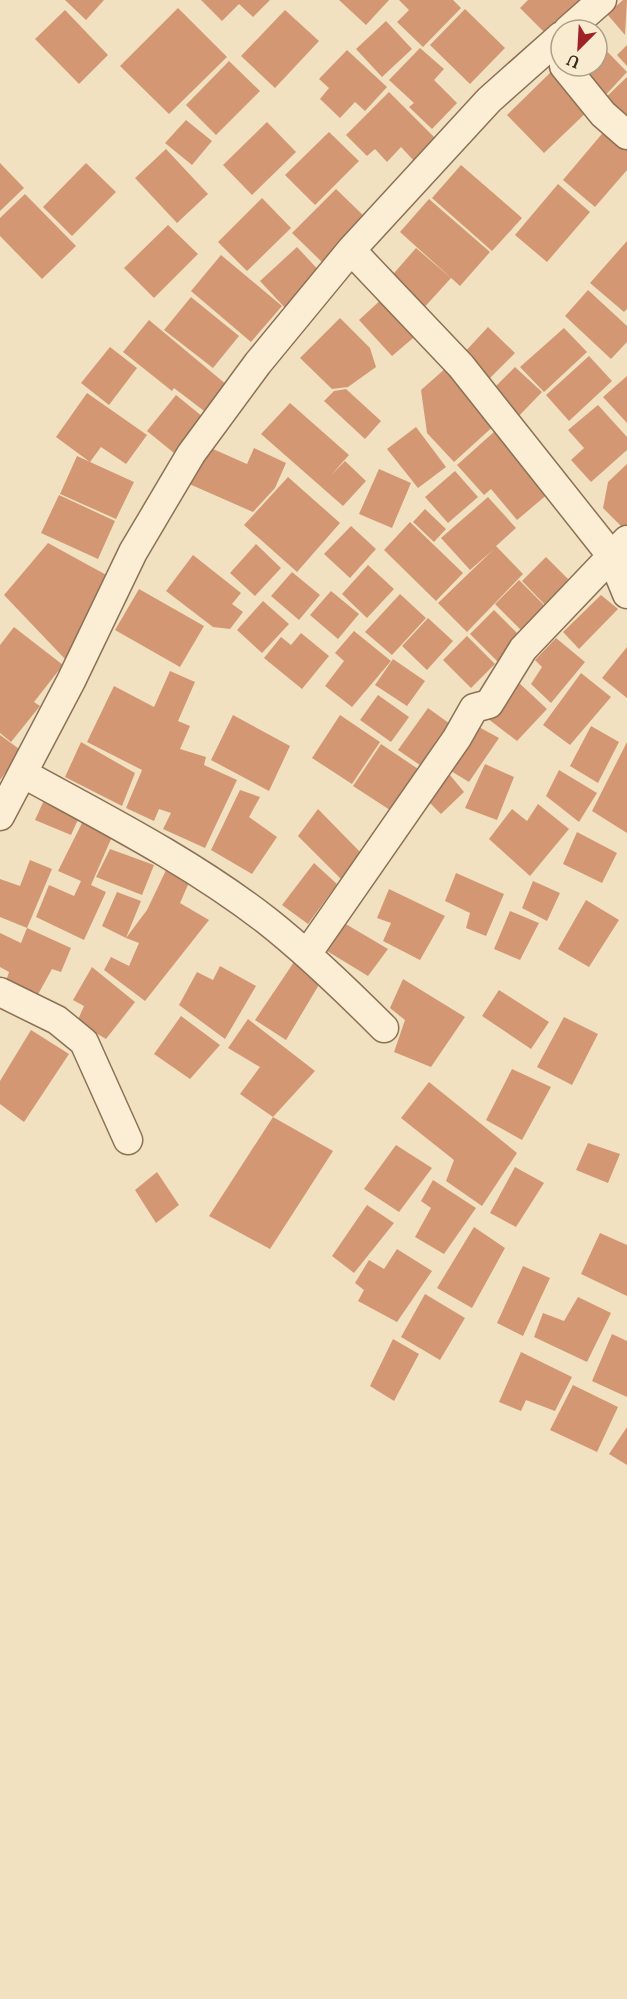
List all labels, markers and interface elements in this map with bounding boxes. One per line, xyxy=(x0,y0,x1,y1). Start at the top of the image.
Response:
north arrow xyxy=(549,18,609,78)
text: U xyxy=(563,50,583,73)

